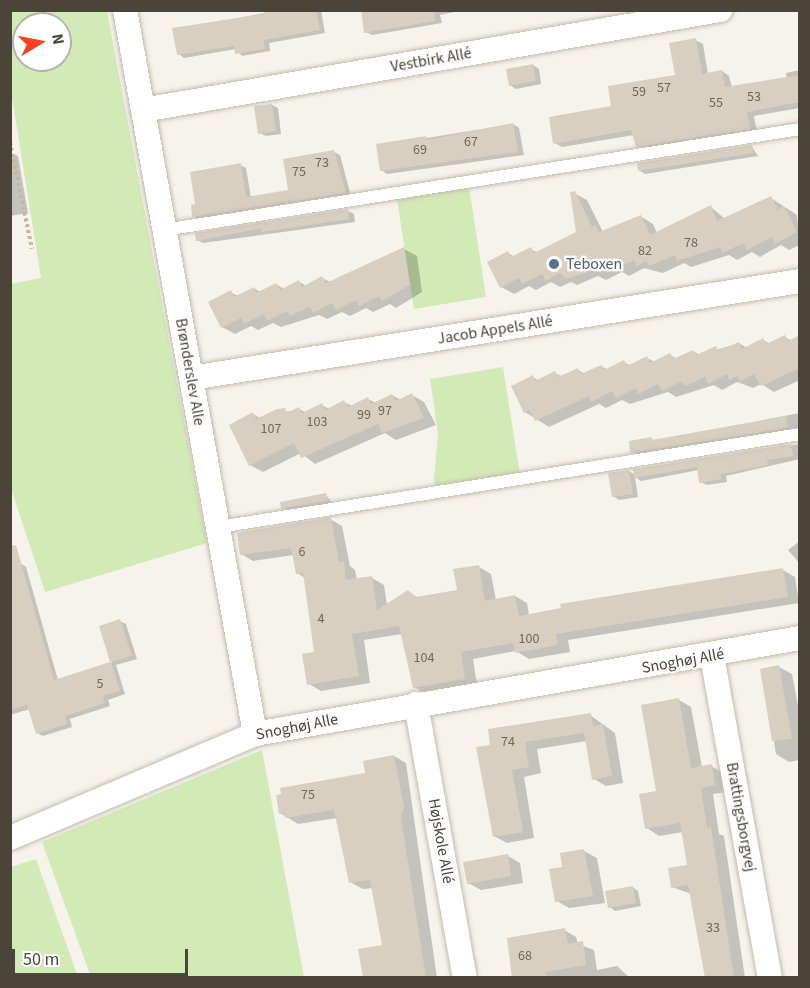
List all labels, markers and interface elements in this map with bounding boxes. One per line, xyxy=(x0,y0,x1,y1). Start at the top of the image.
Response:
north arrow xyxy=(12,12,72,72)
text: N xyxy=(46,32,70,46)
street label: Vestbirk Allé xyxy=(389,43,473,77)
house number: 57 xyxy=(657,80,671,96)
house number: 59 xyxy=(632,84,646,100)
house number: 53 xyxy=(747,89,761,105)
house number: 55 xyxy=(709,95,723,111)
house number: 67 xyxy=(464,134,478,150)
house number: 69 xyxy=(413,142,427,158)
house number: 73 xyxy=(315,155,329,171)
house number: 75 xyxy=(292,164,306,180)
house number: 78 xyxy=(684,235,698,251)
house number: 82 xyxy=(638,243,652,259)
place label: Teboxen xyxy=(566,254,622,274)
marker: Teboxen xyxy=(547,257,561,271)
street label: Jacob Appels Allé xyxy=(436,311,554,349)
street label: Brønderslev Alle xyxy=(171,317,209,427)
house number: 97 xyxy=(378,403,392,419)
house number: 99 xyxy=(357,407,371,423)
house number: 103 xyxy=(307,414,327,430)
house number: 107 xyxy=(261,421,281,437)
house number: 6 xyxy=(299,544,305,560)
house number: 4 xyxy=(318,611,324,627)
house number: 100 xyxy=(519,631,539,647)
street label: Snoghøj Allé xyxy=(640,644,726,678)
house number: 104 xyxy=(414,650,434,666)
house number: 5 xyxy=(97,676,103,692)
street label: Snoghøj Alle xyxy=(254,710,340,744)
house number: 74 xyxy=(501,734,515,750)
street label: Brattingsborgvej xyxy=(722,761,760,873)
house number: 75 xyxy=(301,787,315,803)
street label: Højskole Allé xyxy=(424,797,458,885)
house number: 33 xyxy=(706,920,720,936)
scale bar xyxy=(15,937,190,975)
text: 50 m xyxy=(23,947,59,972)
house number: 68 xyxy=(518,948,532,964)

